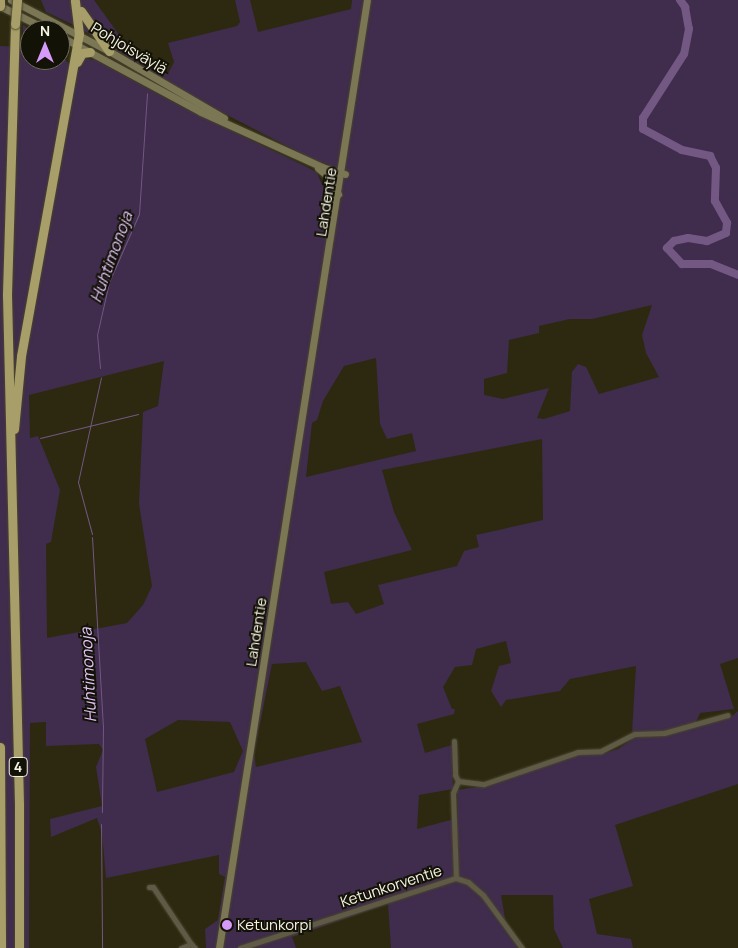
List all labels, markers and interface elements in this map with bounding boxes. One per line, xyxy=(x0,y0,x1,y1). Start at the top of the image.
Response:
street label: Pohjoisväylä xyxy=(88,18,170,78)
north arrow xyxy=(20,20,70,70)
text: N xyxy=(40,21,50,40)
street label: Lahdentie xyxy=(312,166,340,238)
water label: Huhtimonoja xyxy=(86,209,136,305)
street label: Lahdentie xyxy=(242,596,270,668)
water label: Huhtimonoja xyxy=(76,627,100,723)
road number: 4 xyxy=(8,756,28,779)
street label: Ketunkorventie xyxy=(338,861,444,911)
place label: Ketunkorpi xyxy=(237,916,312,934)
marker: Ketunkorpi xyxy=(221,919,233,931)

